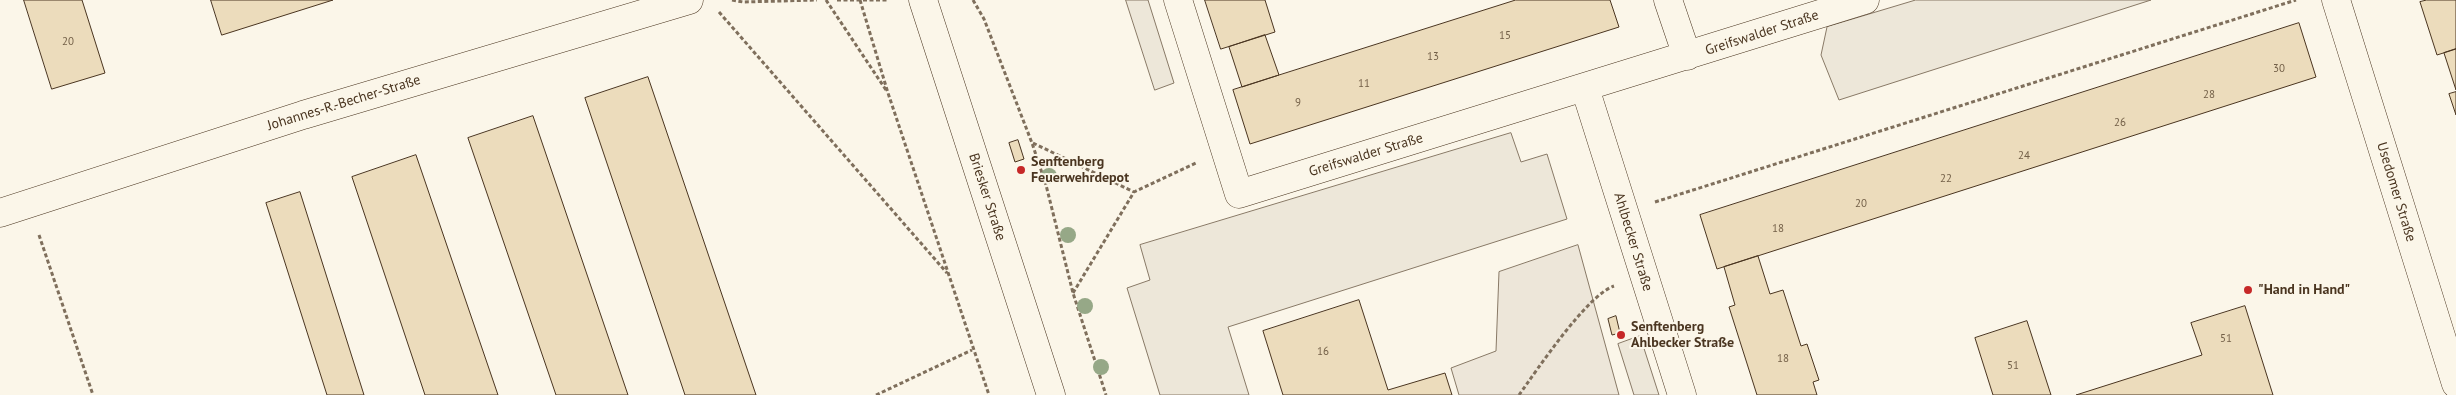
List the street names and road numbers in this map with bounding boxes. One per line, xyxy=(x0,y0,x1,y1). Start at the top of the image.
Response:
street label: Greifswalder Straße xyxy=(1703,7,1821,59)
street label: Johannes-R.-Becher-Straße xyxy=(265,72,423,134)
street label: Greifswalder Straße xyxy=(1307,130,1425,180)
street label: Usedomer Straße xyxy=(2373,140,2419,244)
street label: Briesker Straße xyxy=(965,151,1009,243)
street label: Ahlbecker Straße xyxy=(1610,191,1656,293)

